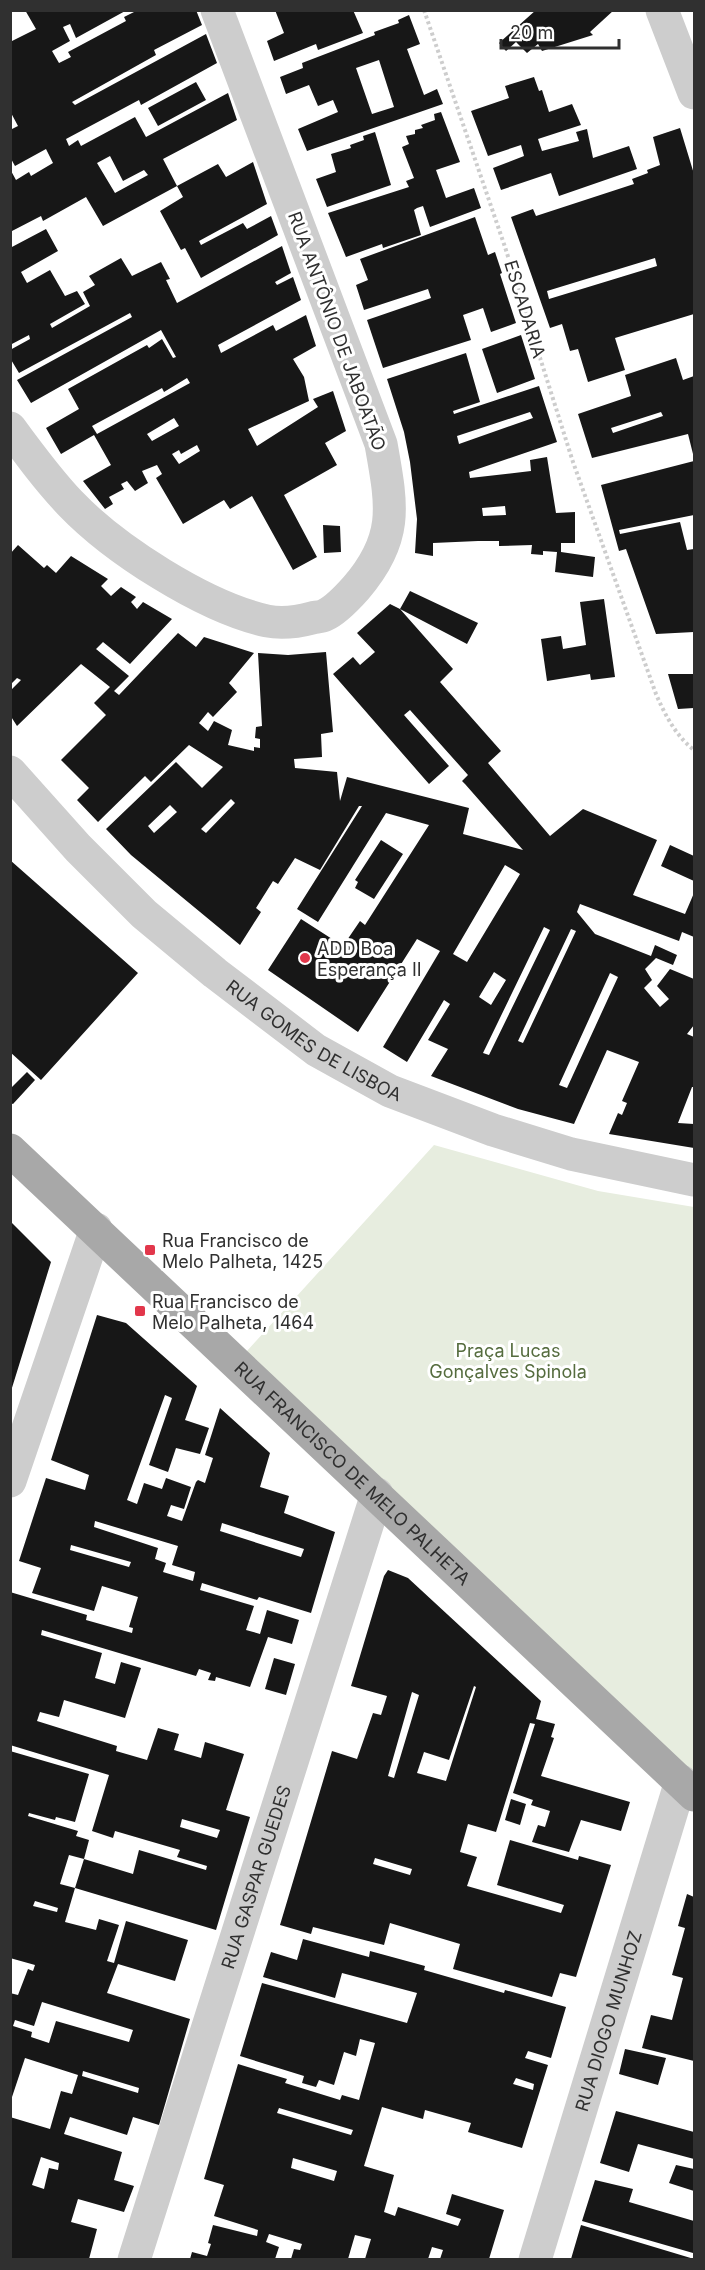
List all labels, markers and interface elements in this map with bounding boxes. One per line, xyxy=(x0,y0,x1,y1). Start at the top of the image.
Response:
scale bar xyxy=(501,12,620,50)
text: 20 m xyxy=(510,22,553,43)
street label: RUA ANTÔNIO DE JABOATÃO xyxy=(284,208,391,453)
street label: ESCADARIA xyxy=(500,258,550,360)
place label: ADD Boa Esperança II xyxy=(317,938,422,980)
marker: ADD Boa Esperança II xyxy=(298,951,312,965)
street label: RUA GOMES DE LISBOA xyxy=(222,975,405,1105)
place label: Rua Francisco de Melo Palheta, 1425 xyxy=(162,1230,323,1272)
marker: Rua Francisco de Melo Palheta, 1425 xyxy=(143,1243,157,1257)
place label: Rua Francisco de Melo Palheta, 1464 xyxy=(152,1291,314,1333)
marker: Rua Francisco de Melo Palheta, 1464 xyxy=(133,1304,147,1318)
park label: Praça Lucas Gonçalves Spinola xyxy=(429,1340,587,1382)
street label: RUA FRANCISCO DE MELO PALHETA xyxy=(231,1357,475,1589)
street label: RUA GASPAR GUEDES xyxy=(217,1782,295,1971)
street label: RUA DIOGO MUNHOZ xyxy=(570,1928,645,2114)

